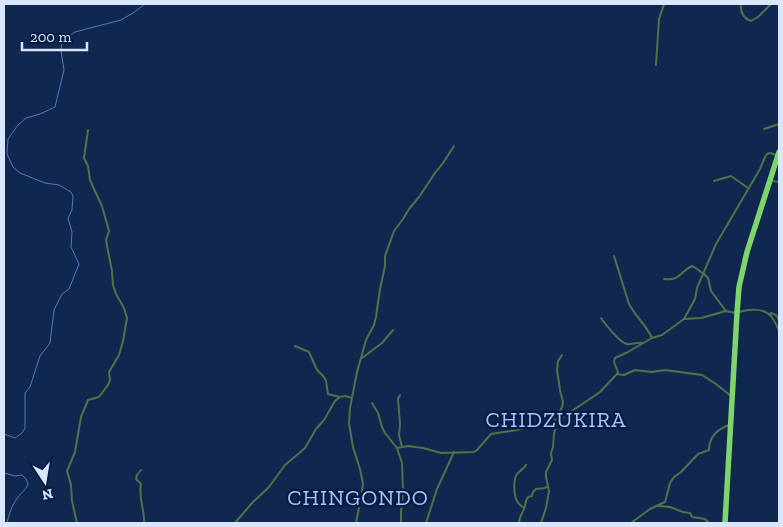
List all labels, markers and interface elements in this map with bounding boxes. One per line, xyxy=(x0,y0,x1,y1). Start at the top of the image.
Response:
scale bar xyxy=(22,20,88,52)
text: 200 m xyxy=(30,28,71,46)
district label: CHIDZUKIRA xyxy=(486,406,626,433)
north arrow xyxy=(20,457,70,507)
district label: CHINGONDO xyxy=(287,484,429,511)
text: N xyxy=(40,485,55,504)

